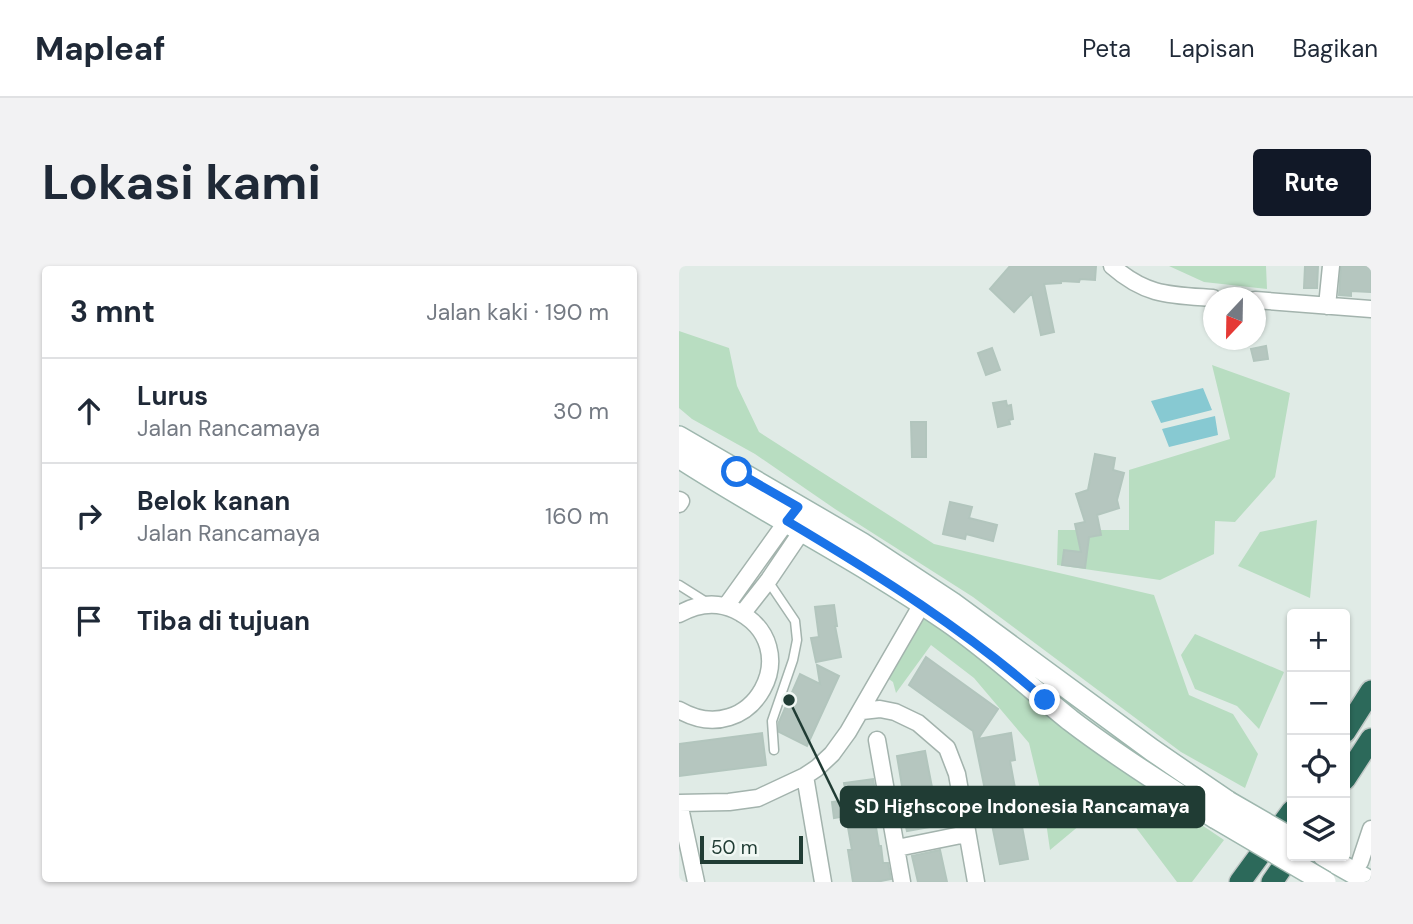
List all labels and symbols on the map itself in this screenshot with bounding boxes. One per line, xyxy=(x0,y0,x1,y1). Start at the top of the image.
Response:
north arrow xyxy=(1203,287,1266,350)
route start xyxy=(721,456,752,487)
route end xyxy=(1029,684,1060,715)
callout: SD Highscope Indonesia Rancamaya xyxy=(841,787,1204,827)
text: SD Highscope Indonesia Rancamaya xyxy=(854,794,1190,819)
scale bar xyxy=(700,833,803,865)

